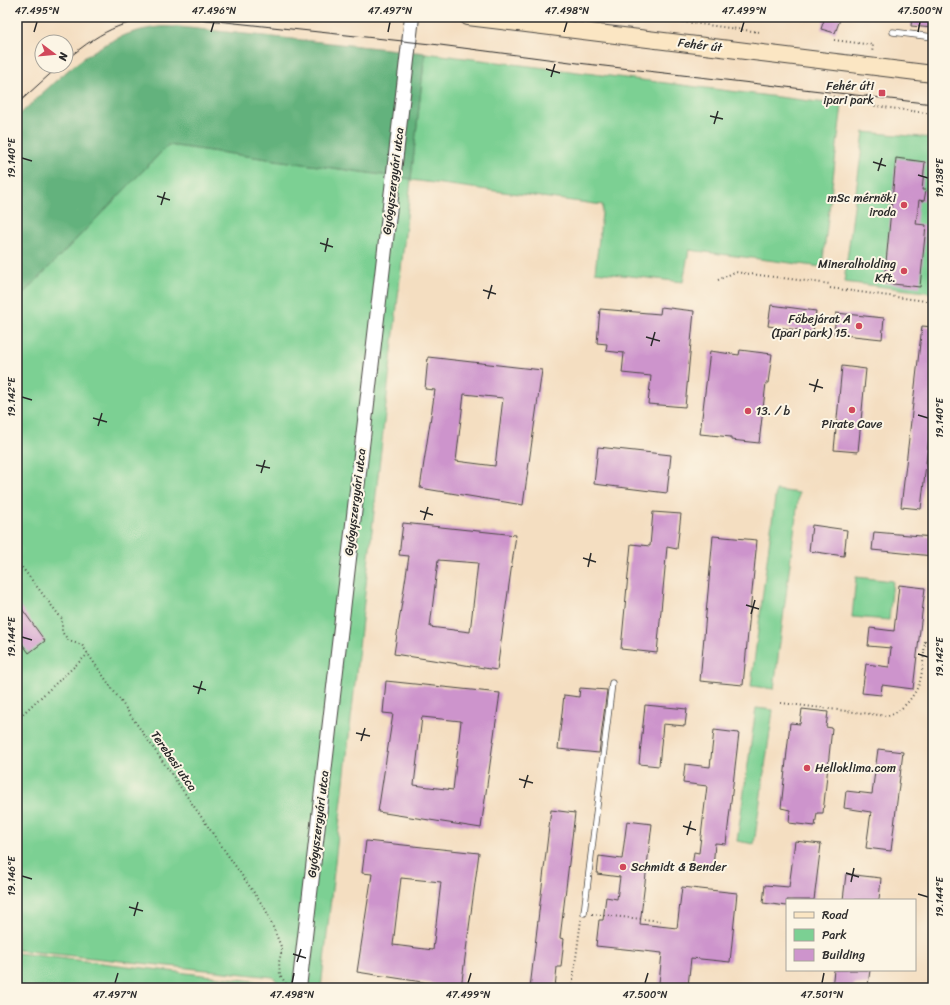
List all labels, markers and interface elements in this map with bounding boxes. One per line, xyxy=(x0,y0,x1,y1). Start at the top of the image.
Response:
text: 47.495°N xyxy=(15,2,59,20)
text: 47.496°N xyxy=(192,2,236,20)
text: 47.497°N xyxy=(368,2,412,20)
text: 47.498°N xyxy=(545,2,589,20)
text: 47.499°N xyxy=(722,2,766,20)
text: 47.500°N xyxy=(898,2,943,20)
street label: Fehér út xyxy=(677,31,725,59)
north arrow xyxy=(34,34,74,74)
text: N xyxy=(53,49,74,63)
place label: Fehér úti ipari park xyxy=(823,75,875,111)
marker: Fehér úti ipari park xyxy=(877,88,887,98)
street label: Gyógyszergyári utca xyxy=(376,126,410,236)
text: 19.140°E xyxy=(3,136,21,178)
text: 19.138°E xyxy=(931,157,949,198)
place label: mSc mérnöki iroda xyxy=(828,187,897,223)
marker: mSc mérnöki iroda xyxy=(899,200,909,210)
place label: Mineralholding Kft. xyxy=(818,253,896,289)
marker: Mineralholding Kft. xyxy=(899,266,909,276)
place label: Főbejárat A (Ipari park) 15. xyxy=(771,308,851,344)
marker: Főbejárat A (Ipari park) 15. xyxy=(854,321,864,331)
text: 19.142°E xyxy=(3,376,21,417)
text: 19.140°E xyxy=(931,396,949,438)
place label: 13. / b xyxy=(756,400,791,422)
marker: Pirate Cave xyxy=(847,405,857,415)
marker: 13. / b xyxy=(743,406,753,416)
place label: Pirate Cave xyxy=(822,413,882,435)
street label: Gyógyszergyári utca xyxy=(338,447,372,557)
text: 19.144°E xyxy=(3,616,21,657)
text: 19.142°E xyxy=(931,636,949,677)
street label: Terebesi utca xyxy=(145,726,203,796)
place label: Helloklima.com xyxy=(815,757,896,779)
marker: Helloklima.com xyxy=(802,763,812,773)
street label: Gyógyszergyári utca xyxy=(301,769,335,879)
text: 19.146°E xyxy=(3,855,21,896)
place label: Schmidt & Bender xyxy=(631,856,728,878)
marker: Schmidt & Bender xyxy=(618,862,628,872)
text: 19.144°E xyxy=(931,876,949,917)
legend xyxy=(786,899,916,971)
text: Road xyxy=(822,904,849,926)
text: Park xyxy=(822,924,847,946)
text: Building xyxy=(822,944,865,966)
text: 47.497°N xyxy=(93,986,137,1004)
text: 47.498°N xyxy=(270,986,314,1004)
text: 47.499°N xyxy=(446,986,490,1004)
text: 47.500°N xyxy=(623,986,668,1004)
text: 47.501°N xyxy=(801,986,844,1004)

